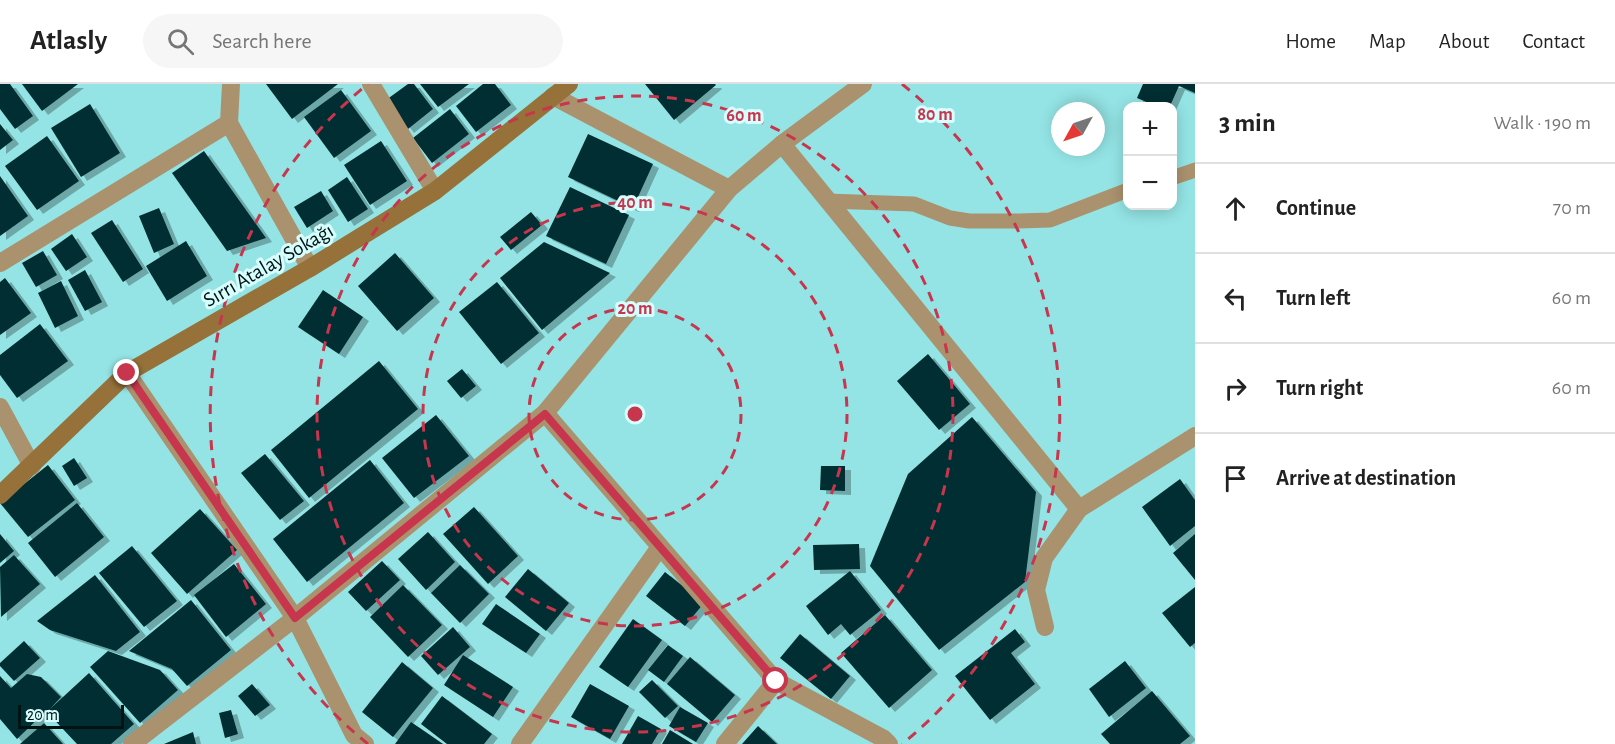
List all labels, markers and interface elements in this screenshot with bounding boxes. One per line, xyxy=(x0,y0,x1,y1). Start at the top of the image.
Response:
search box xyxy=(143,14,563,68)
icon: search xyxy=(164,25,197,58)
text: Atlasly xyxy=(30,27,107,55)
text: Search here xyxy=(212,30,312,52)
text: Home xyxy=(1285,31,1336,52)
text: Map xyxy=(1369,31,1406,52)
text: About xyxy=(1439,31,1489,52)
text: Contact xyxy=(1522,31,1585,52)
north arrow xyxy=(1051,102,1105,156)
map controls xyxy=(1123,102,1177,210)
button: + xyxy=(1123,102,1177,156)
text: 80 m xyxy=(917,106,953,124)
text: 60 m xyxy=(726,107,762,125)
text: 3 min xyxy=(1219,110,1276,136)
text: Walk · 190 m xyxy=(1494,113,1591,133)
button: − xyxy=(1123,156,1177,210)
icon: ahead xyxy=(1219,192,1252,225)
text: 40 m xyxy=(617,194,653,212)
text: Continue xyxy=(1276,197,1356,219)
text: 70 m xyxy=(1553,198,1591,218)
street label: Sırrı Atalay Sokağı xyxy=(200,220,337,311)
icon: left xyxy=(1219,282,1252,315)
text: Turn left xyxy=(1276,287,1350,309)
text: 60 m xyxy=(1552,288,1591,308)
text: 20 m xyxy=(617,300,653,318)
route end xyxy=(113,359,139,385)
icon: right xyxy=(1219,372,1252,405)
text: Turn right xyxy=(1276,377,1363,399)
text: 60 m xyxy=(1552,378,1591,398)
centre of rings xyxy=(625,404,645,424)
icon: arrive xyxy=(1219,462,1252,495)
text: Arrive at destination xyxy=(1276,467,1456,489)
route start xyxy=(762,667,788,693)
scale bar xyxy=(18,702,124,730)
text: 20 m xyxy=(27,707,58,723)

